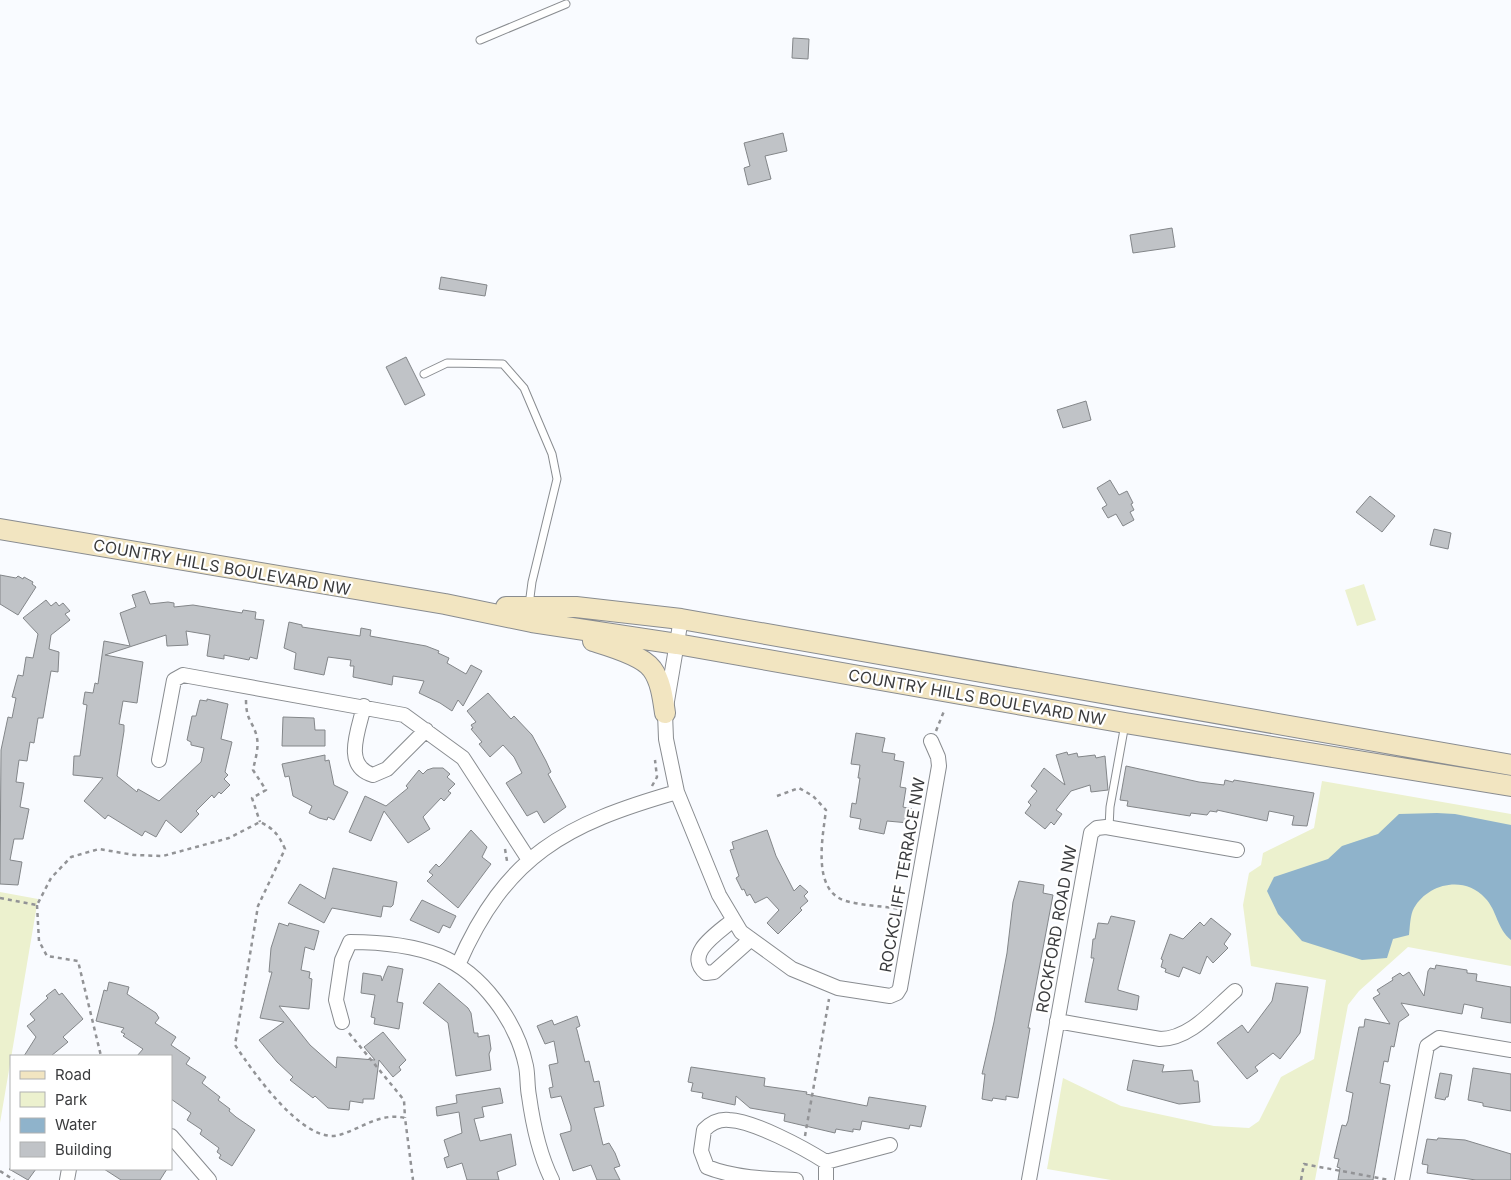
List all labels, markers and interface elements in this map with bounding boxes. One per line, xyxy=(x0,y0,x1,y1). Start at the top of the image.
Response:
street label: COUNTRY HILLS BOULEVARD NW xyxy=(92,534,352,600)
street label: COUNTRY HILLS BOULEVARD NW xyxy=(847,664,1107,730)
street label: ROCKCLIFF TERRACE NW xyxy=(875,776,929,974)
street label: ROCKFORD ROAD NW xyxy=(1031,843,1081,1014)
legend xyxy=(10,1055,172,1170)
text: Road xyxy=(55,1065,91,1084)
text: Park xyxy=(55,1090,88,1109)
text: Water xyxy=(55,1115,97,1134)
text: Building xyxy=(55,1140,112,1159)

